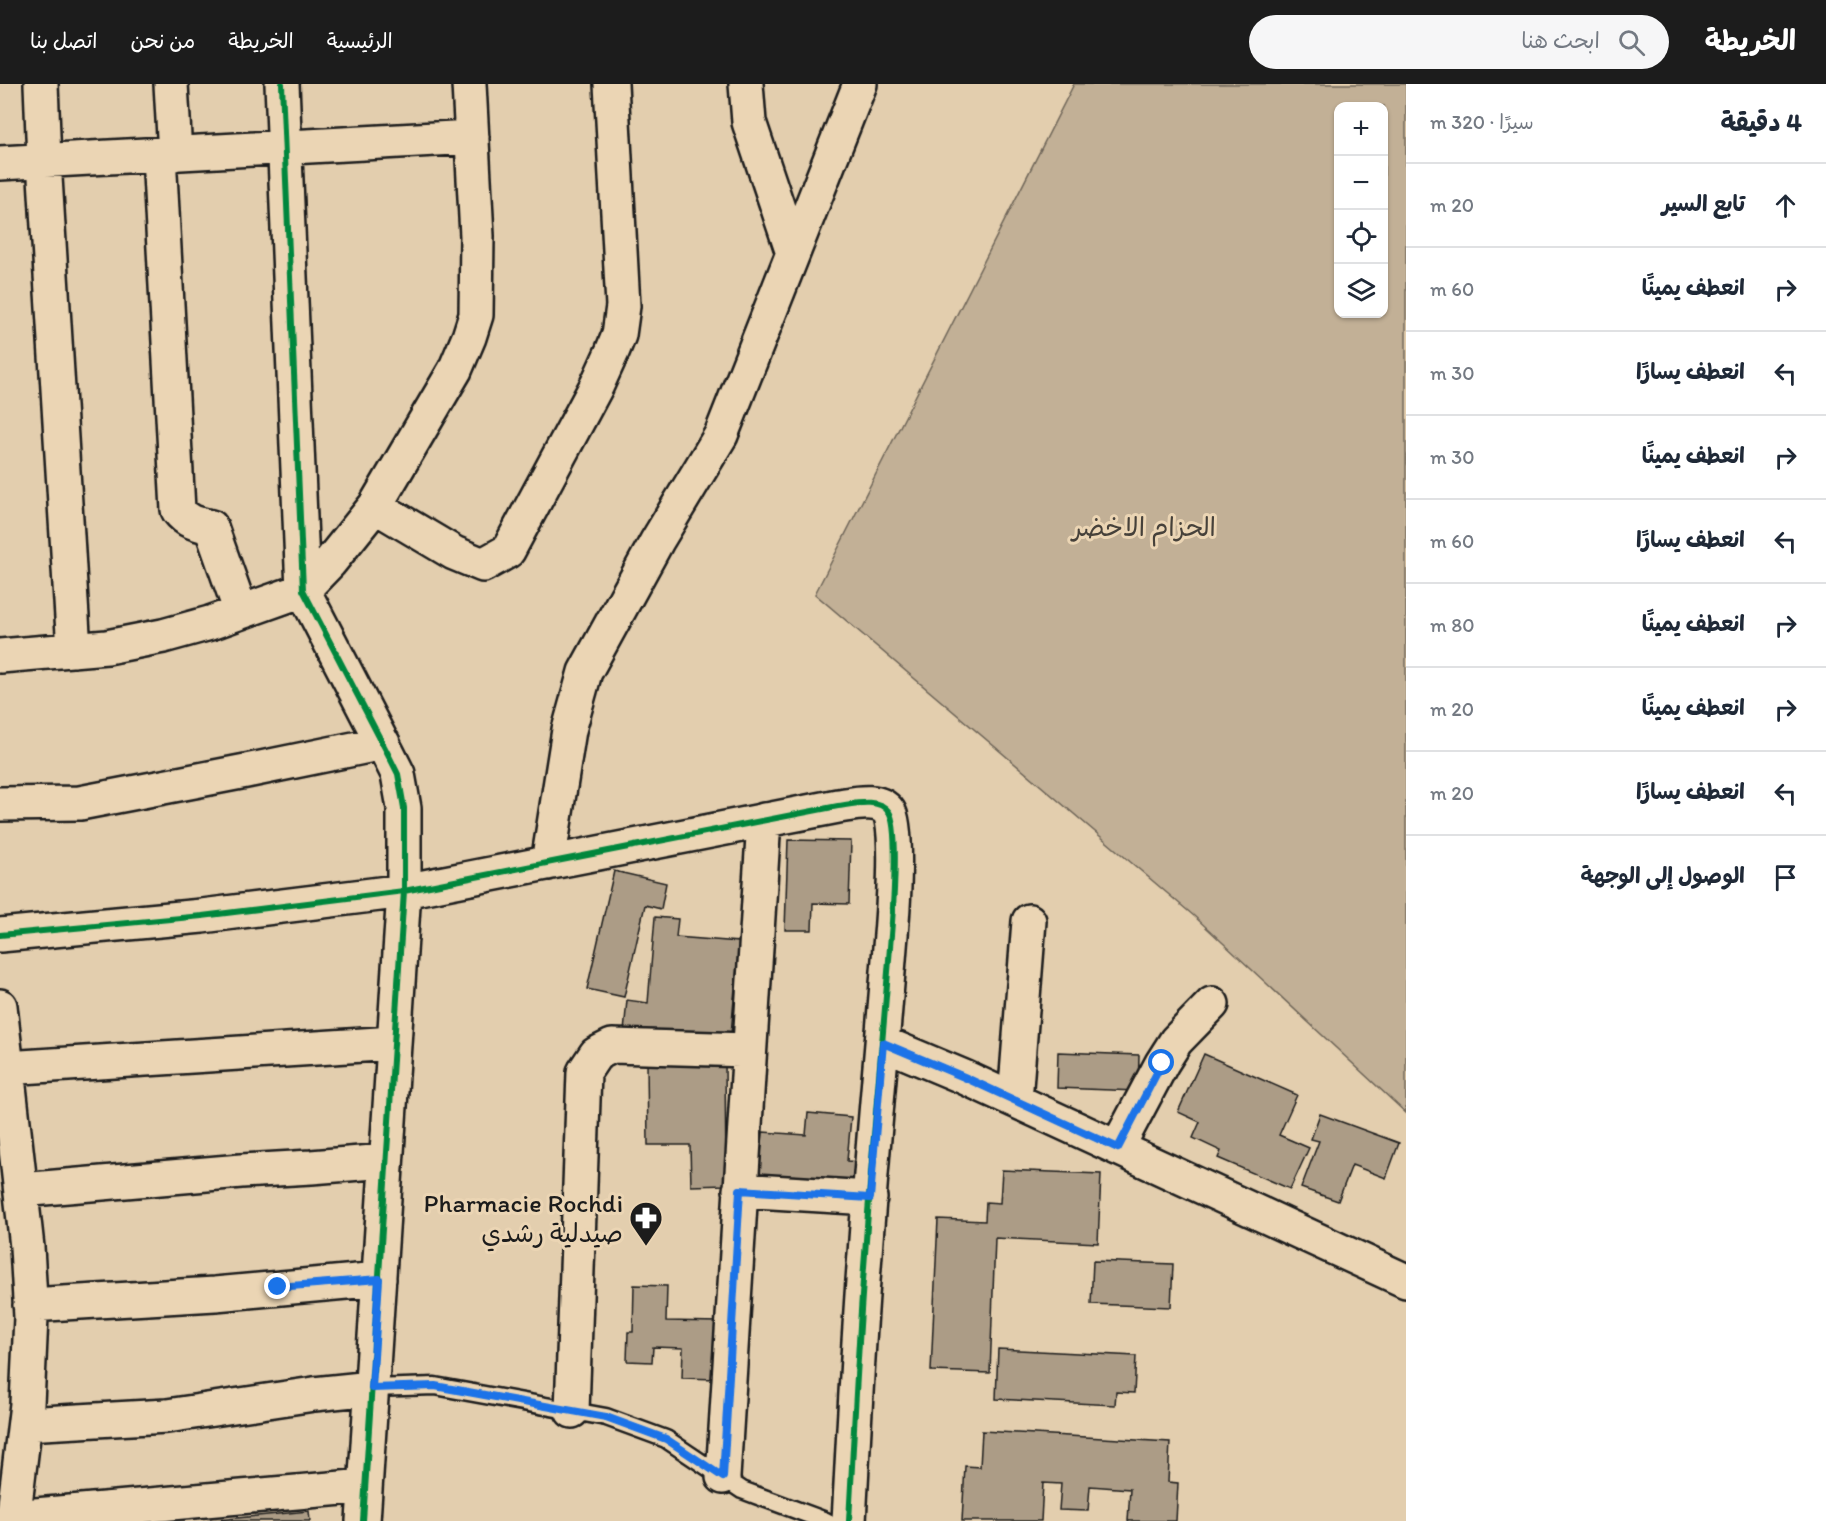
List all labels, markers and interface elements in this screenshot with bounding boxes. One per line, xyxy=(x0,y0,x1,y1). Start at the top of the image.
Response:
search box xyxy=(1249,15,1669,69)
text: الخريطة xyxy=(1705,23,1796,57)
icon: search xyxy=(1615,26,1648,59)
text: ابحث هنا xyxy=(1521,27,1600,54)
text: اتصل بنا xyxy=(30,28,98,53)
text: من نحن xyxy=(131,28,195,53)
text: الخريطة xyxy=(228,28,294,53)
text: الرئيسية xyxy=(327,28,393,53)
map controls xyxy=(1334,102,1388,318)
button: + xyxy=(1334,102,1388,156)
text: 4 دقيقة xyxy=(1721,106,1802,138)
text: سيرًا · 320 m xyxy=(1430,110,1534,134)
button: − xyxy=(1334,156,1388,210)
icon: ahead xyxy=(1769,189,1802,222)
text: تابع السير xyxy=(1662,190,1745,217)
text: 20 m xyxy=(1430,193,1474,217)
button: locate xyxy=(1334,210,1388,264)
button: layers xyxy=(1334,264,1388,318)
icon: right xyxy=(1769,273,1802,306)
text: انعطف يمينًا xyxy=(1642,274,1745,301)
text: 60 m xyxy=(1430,277,1474,301)
icon: left xyxy=(1769,357,1802,390)
text: انعطف يسارًا xyxy=(1636,358,1745,385)
text: 30 m xyxy=(1430,361,1475,385)
icon: right xyxy=(1769,441,1802,474)
text: انعطف يمينًا xyxy=(1642,442,1745,469)
text: 30 m xyxy=(1430,445,1475,469)
park label: الحزام الاخضر xyxy=(1070,511,1216,547)
icon: left xyxy=(1769,525,1802,558)
text: انعطف يسارًا xyxy=(1636,526,1745,553)
text: 60 m xyxy=(1430,529,1474,553)
icon: right xyxy=(1769,609,1802,642)
text: انعطف يمينًا xyxy=(1642,610,1745,637)
text: 80 m xyxy=(1430,613,1475,637)
icon: right xyxy=(1769,693,1802,726)
text: انعطف يمينًا xyxy=(1642,694,1745,721)
text: 20 m xyxy=(1430,697,1474,721)
icon: left xyxy=(1769,777,1802,810)
text: انعطف يسارًا xyxy=(1636,778,1745,805)
text: 20 m xyxy=(1430,781,1474,805)
icon: arrive xyxy=(1769,861,1802,894)
text: الوصول إلى الوجهة xyxy=(1580,862,1745,889)
route start xyxy=(1148,1049,1174,1075)
place label: Pharmacie Rochdi صيدلية رشدي xyxy=(424,1187,623,1252)
pharmacy icon: Pharmacie Rochdi صيدلية رشدي xyxy=(628,1200,664,1247)
route end xyxy=(264,1273,290,1299)

